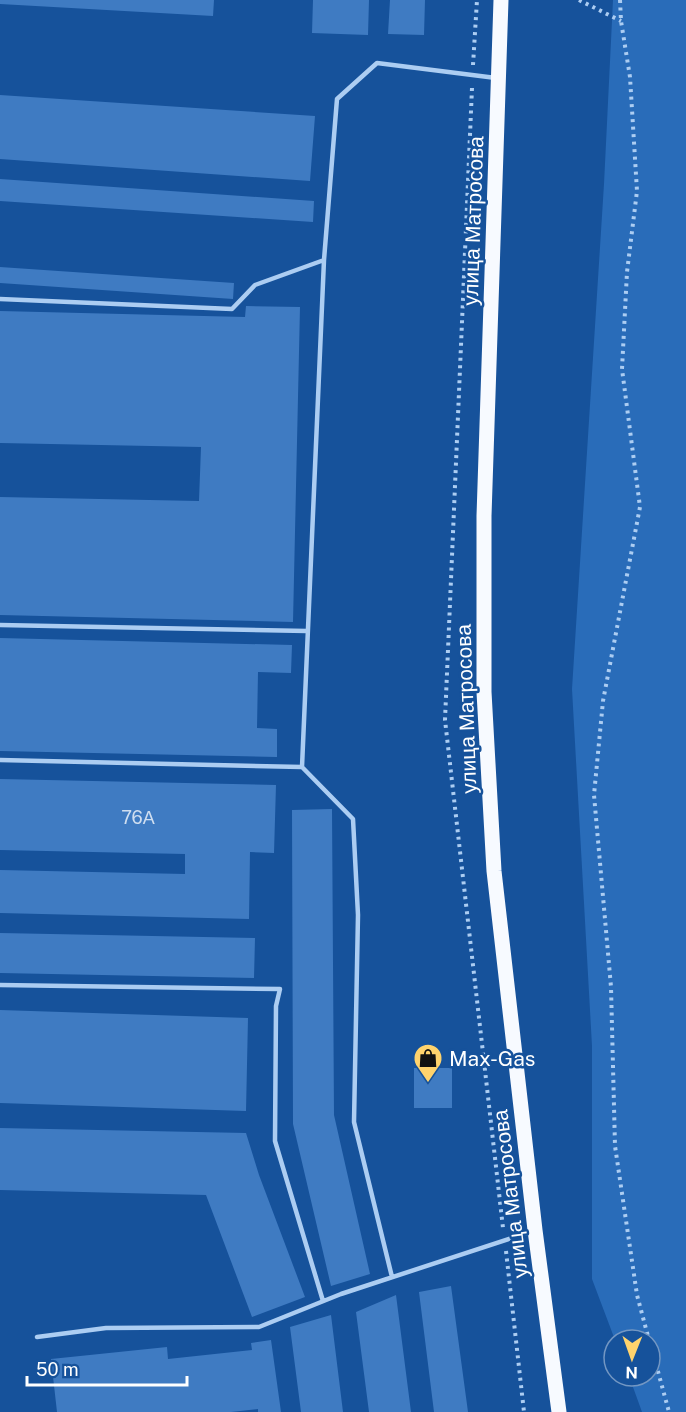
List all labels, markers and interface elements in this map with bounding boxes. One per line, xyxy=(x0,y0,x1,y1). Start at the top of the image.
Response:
street label: улица Матросова xyxy=(458,135,488,306)
street label: улица Матросова xyxy=(451,623,481,794)
house number: 76А xyxy=(121,807,155,828)
shop icon: Max-Gas xyxy=(412,1042,444,1084)
place label: Max-Gas xyxy=(449,1046,535,1071)
street label: улица Матросова xyxy=(487,1108,533,1280)
north arrow xyxy=(602,1328,662,1388)
scale bar xyxy=(27,1349,188,1387)
text: 50 m xyxy=(36,1359,79,1380)
text: N xyxy=(625,1363,638,1382)

